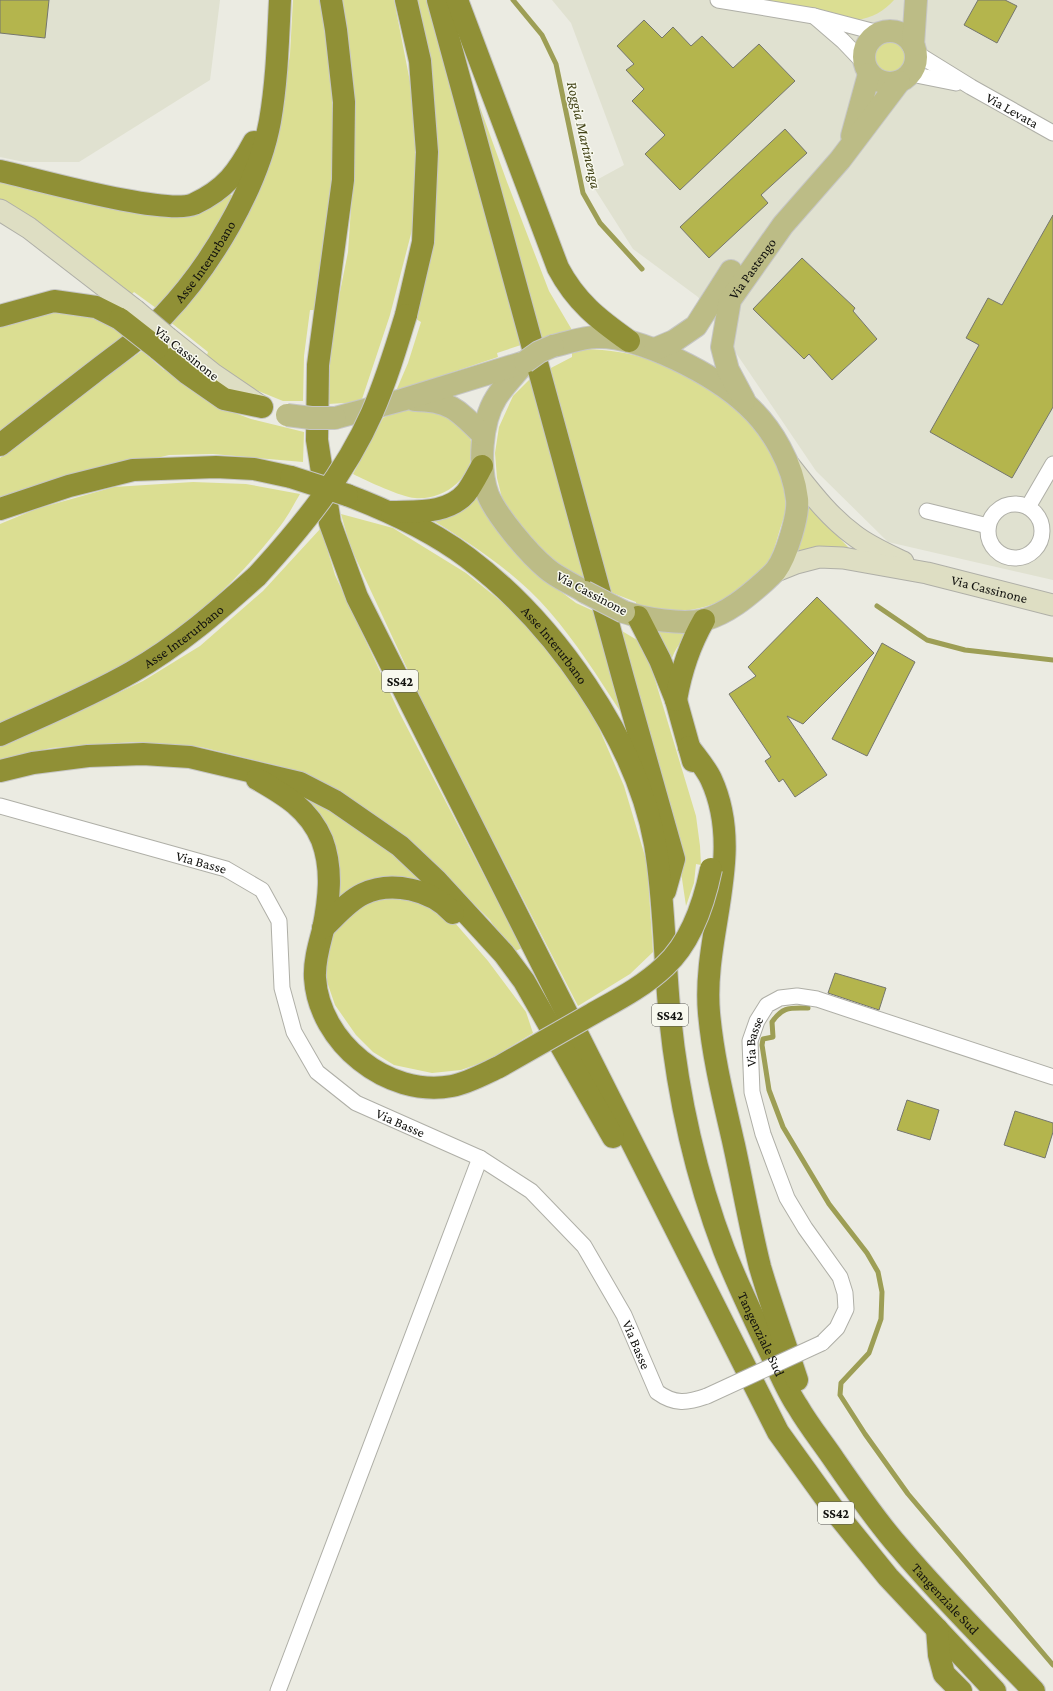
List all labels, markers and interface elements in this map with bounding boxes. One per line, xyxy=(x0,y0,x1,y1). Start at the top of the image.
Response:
water label: Roggia Martinenga xyxy=(563,80,604,190)
street label: Via Levata xyxy=(983,89,1042,131)
street label: Asse Interurbano xyxy=(171,218,238,306)
street label: Via Pastengo xyxy=(725,235,779,302)
street label: Via Cassinone xyxy=(152,322,222,384)
street label: Via Cassinone xyxy=(554,568,630,618)
street label: Via Cassinone xyxy=(950,571,1029,606)
street label: Asse Interurbano xyxy=(141,601,227,671)
street label: Asse Interurbano xyxy=(518,603,591,687)
road number: SS42 xyxy=(382,670,418,692)
street label: Via Basse xyxy=(174,847,228,877)
road number: SS42 xyxy=(652,1004,688,1026)
street label: Via Basse xyxy=(742,1013,766,1067)
street label: Via Basse xyxy=(374,1105,427,1141)
street label: Tangenziale Sud xyxy=(735,1289,788,1379)
street label: Via Basse xyxy=(619,1318,654,1372)
road number: SS42 xyxy=(818,1502,854,1524)
street label: Tangenziale Sud xyxy=(909,1560,983,1638)

